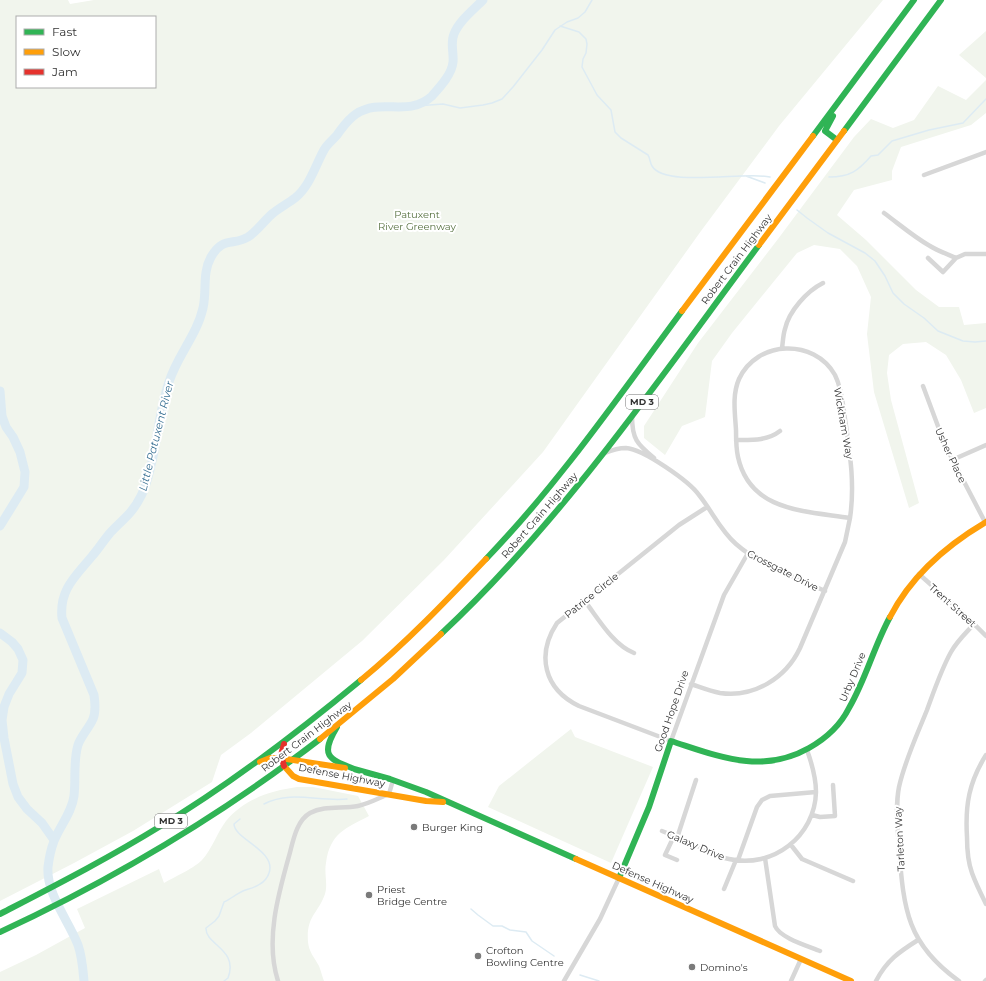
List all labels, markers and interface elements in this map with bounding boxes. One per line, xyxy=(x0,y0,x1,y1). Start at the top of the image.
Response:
legend xyxy=(16,16,156,88)
text: Fast xyxy=(52,24,77,39)
text: Slow xyxy=(52,44,81,59)
text: Jam xyxy=(51,64,78,79)
park label: Patuxent River Greenway xyxy=(378,208,457,233)
street label: Robert Crain Highway xyxy=(698,211,775,307)
water label: Little Patuxent River xyxy=(136,379,177,492)
street label: Wickham Way xyxy=(831,386,856,461)
road number: MD 3 xyxy=(626,395,658,409)
street label: Usher Place xyxy=(932,425,969,485)
street label: Robert Crain Highway xyxy=(498,469,581,561)
street label: Crossgate Drive xyxy=(745,547,821,594)
street label: Patrice Circle xyxy=(562,570,621,621)
street label: Trent Street xyxy=(926,581,979,630)
street label: Urby Drive xyxy=(836,650,869,704)
street label: Good Hope Drive xyxy=(651,669,692,754)
street label: Robert Crain Highway xyxy=(259,698,355,775)
street label: Defense Highway xyxy=(297,761,387,790)
street label: Tarleton Way xyxy=(891,805,908,872)
road number: MD 3 xyxy=(155,814,187,828)
place label: Burger King xyxy=(422,821,483,834)
marker: Burger King xyxy=(409,822,419,832)
street label: Galaxy Drive xyxy=(665,827,727,863)
street label: Defense Highway xyxy=(610,859,696,907)
place label: Priest Bridge Centre xyxy=(377,883,447,908)
marker: Priest Bridge Centre xyxy=(364,890,374,900)
place label: Crofton Bowling Centre xyxy=(486,944,564,969)
marker: Crofton Bowling Centre xyxy=(473,951,483,961)
place label: Domino's xyxy=(700,961,748,974)
marker: Domino's xyxy=(687,962,697,972)

